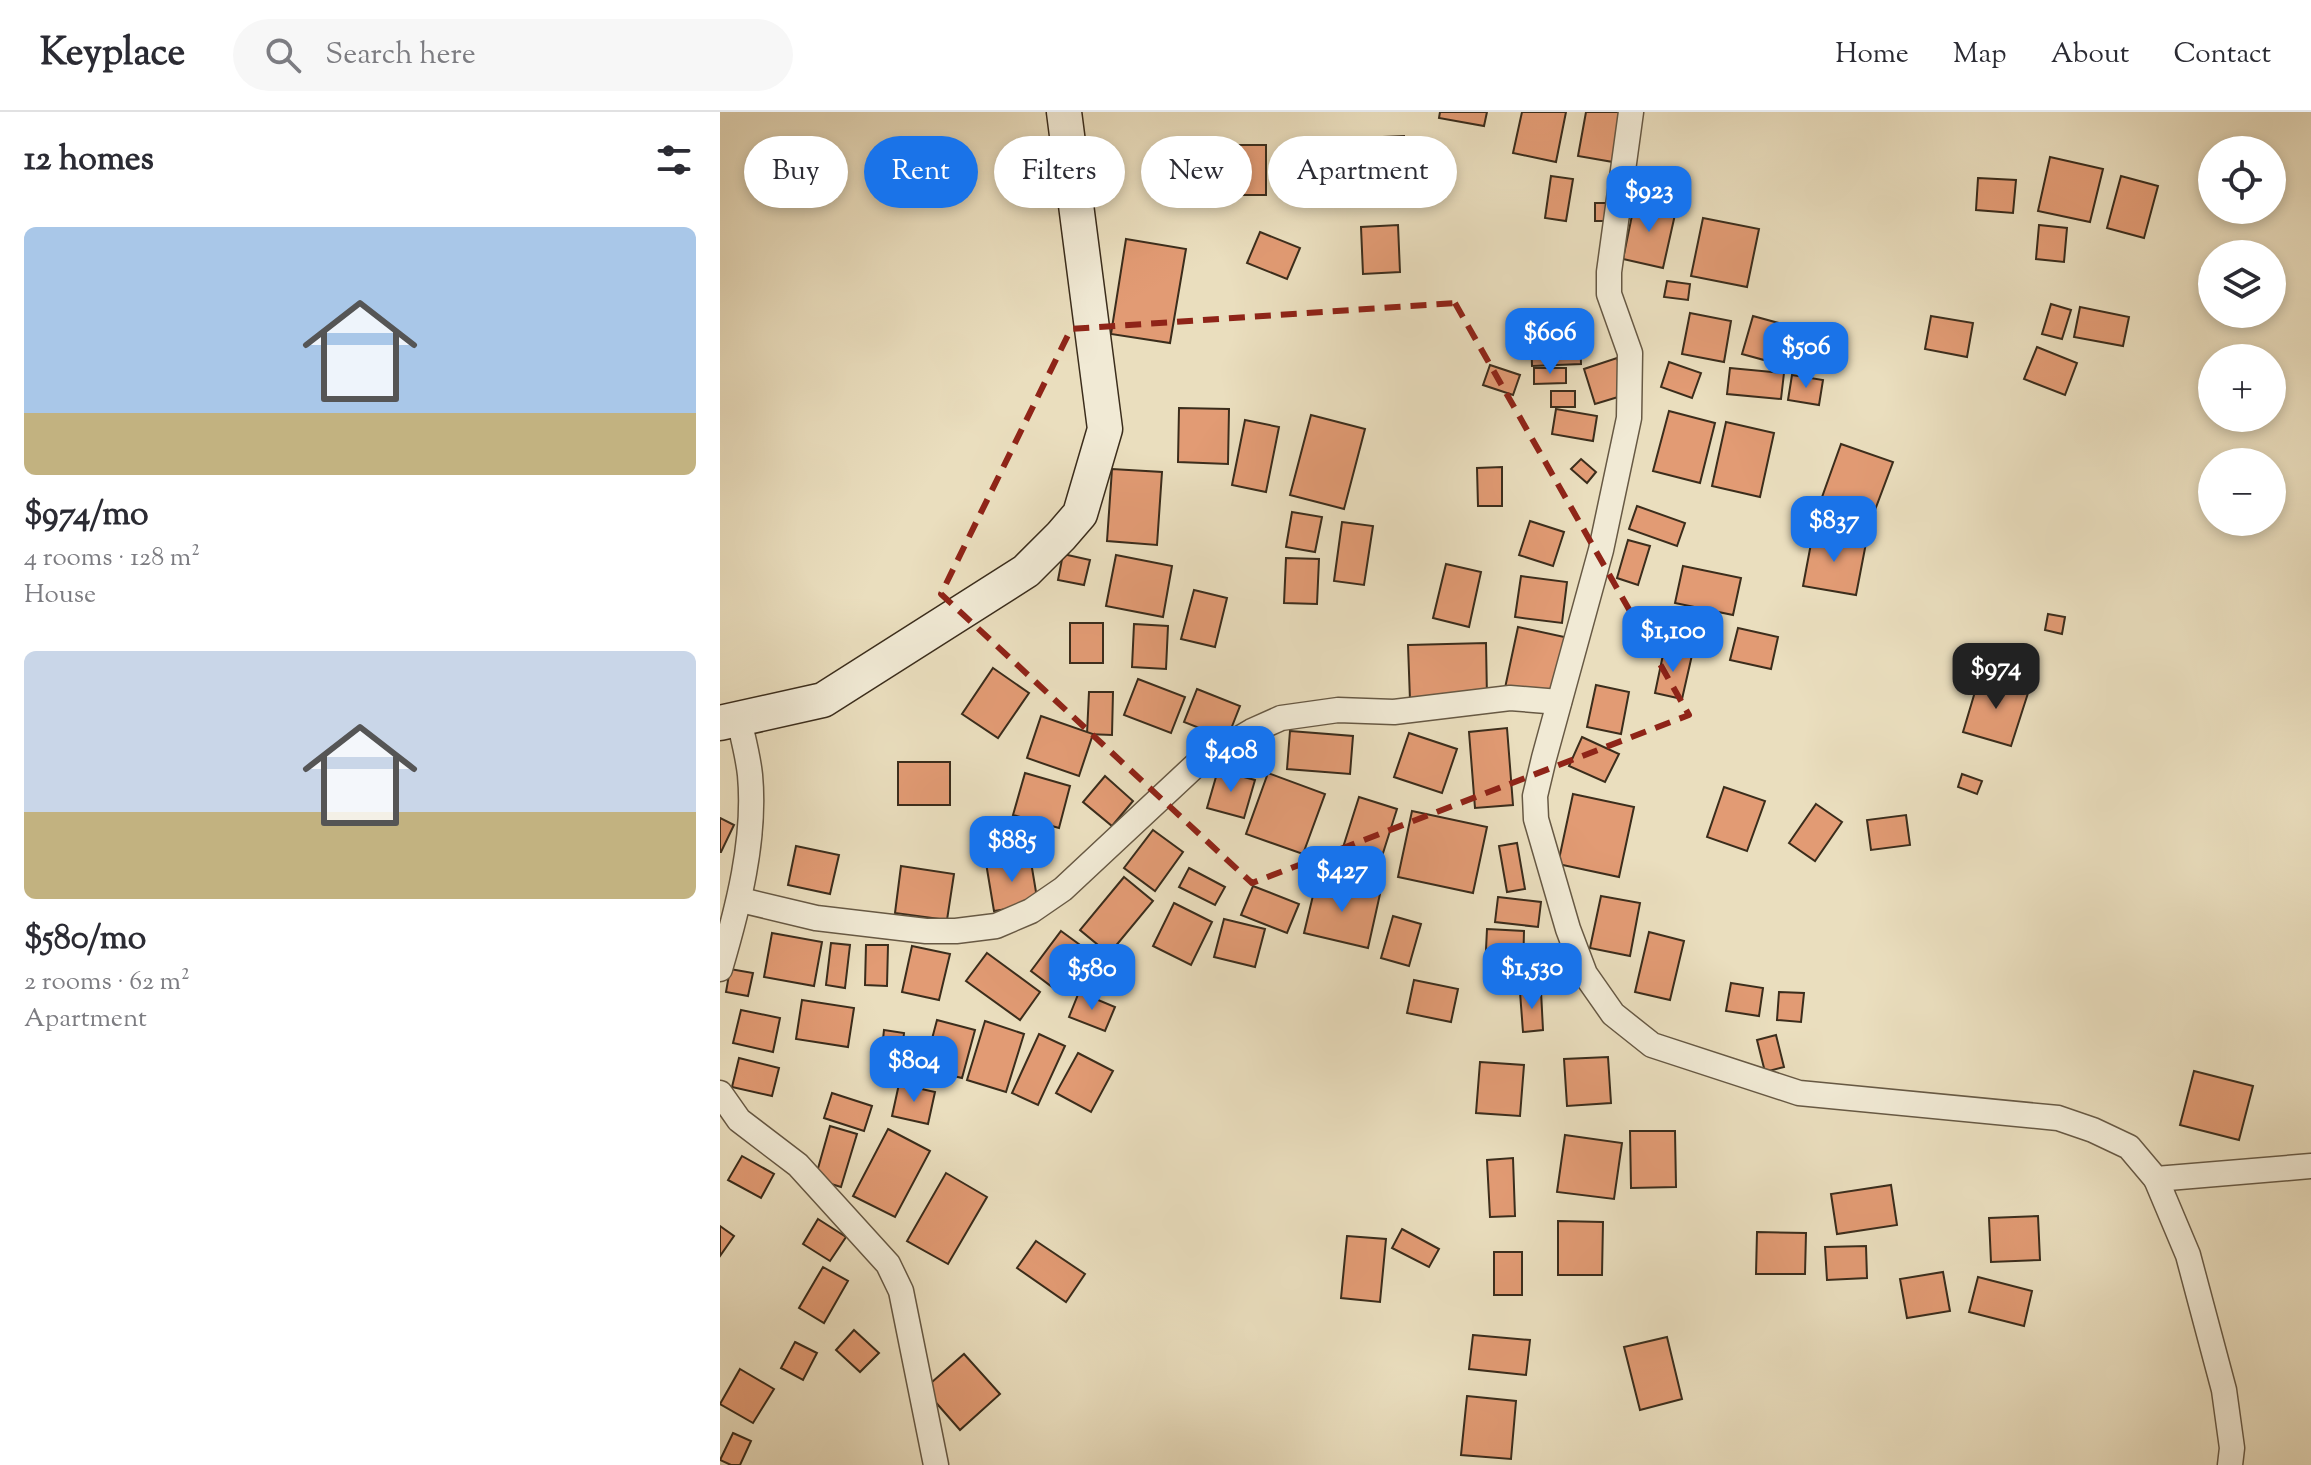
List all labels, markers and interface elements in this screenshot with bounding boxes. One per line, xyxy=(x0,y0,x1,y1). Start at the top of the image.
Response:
search box xyxy=(233,19,793,91)
text: Keyplace xyxy=(40,28,185,82)
icon: search xyxy=(261,33,305,77)
text: Search here xyxy=(325,34,476,77)
text: Home xyxy=(1835,35,1909,75)
text: Map xyxy=(1953,35,2007,75)
text: About xyxy=(2051,35,2129,75)
text: Contact xyxy=(2173,35,2271,75)
text: 12 homes xyxy=(24,136,154,185)
chip: Buy xyxy=(744,136,848,208)
chip: Rent xyxy=(864,136,978,208)
chip: Filters xyxy=(994,136,1125,208)
chip: New xyxy=(1141,136,1252,208)
chip: Apartment xyxy=(1268,136,1457,208)
map controls xyxy=(2198,136,2286,536)
button: locate xyxy=(2198,136,2286,224)
icon: filters xyxy=(652,138,696,182)
pin: $923 xyxy=(1602,166,1696,234)
text: $923 xyxy=(1624,173,1674,210)
button: layers xyxy=(2198,240,2286,328)
icon: home xyxy=(288,279,432,423)
pin: $606 xyxy=(1503,308,1597,376)
text: $606 xyxy=(1523,315,1577,352)
pin: $506 xyxy=(1759,322,1853,390)
text: $506 xyxy=(1781,329,1831,366)
button: + xyxy=(2198,344,2286,432)
button: − xyxy=(2198,448,2286,536)
text: $974/mo xyxy=(24,491,149,540)
pin: $837 xyxy=(1787,496,1881,564)
text: $837 xyxy=(1809,503,1859,540)
text: 4 rooms · 128 m² xyxy=(24,540,200,577)
text: House xyxy=(24,577,96,614)
pin: $1,100 xyxy=(1608,606,1738,674)
text: $1,100 xyxy=(1640,613,1706,650)
pin: $974 xyxy=(1949,643,2043,711)
text: $974 xyxy=(1971,650,2021,687)
icon: home xyxy=(288,703,432,847)
pin: $408 xyxy=(1184,726,1278,794)
text: $408 xyxy=(1204,733,1258,770)
pin: $885 xyxy=(965,816,1059,884)
text: $885 xyxy=(988,823,1036,860)
pin: $427 xyxy=(1295,846,1389,914)
text: $427 xyxy=(1316,853,1368,890)
text: $580/mo xyxy=(24,915,146,964)
pin: $1,530 xyxy=(1467,943,1597,1011)
pin: $580 xyxy=(1045,944,1139,1012)
text: $1,530 xyxy=(1501,950,1563,987)
text: $580 xyxy=(1067,951,1117,988)
text: 2 rooms · 62 m² xyxy=(24,964,190,1001)
text: Apartment xyxy=(24,1001,147,1038)
pin: $804 xyxy=(867,1036,961,1104)
text: $804 xyxy=(888,1043,940,1080)

